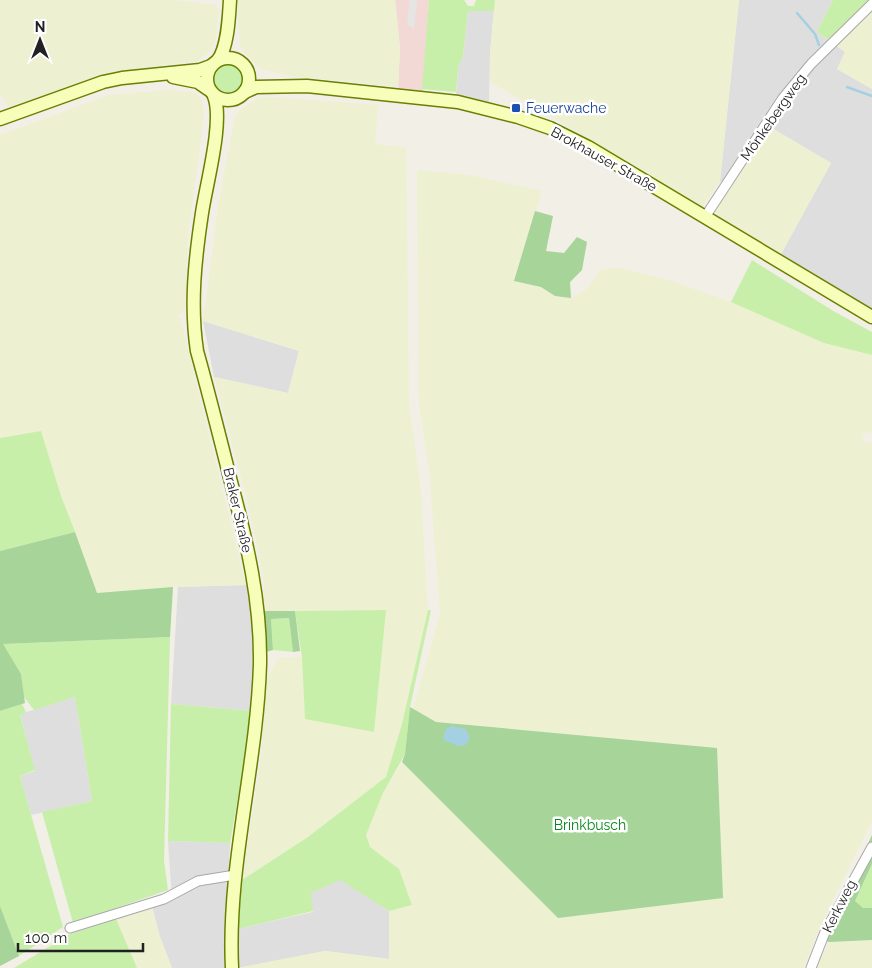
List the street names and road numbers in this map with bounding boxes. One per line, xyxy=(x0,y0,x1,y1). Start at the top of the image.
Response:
street label: Mönkebergweg xyxy=(737,71,809,163)
street label: Brokhauser Straße xyxy=(548,123,660,195)
street label: Braker Straße xyxy=(220,466,256,554)
street label: Kerkweg xyxy=(819,877,859,935)

